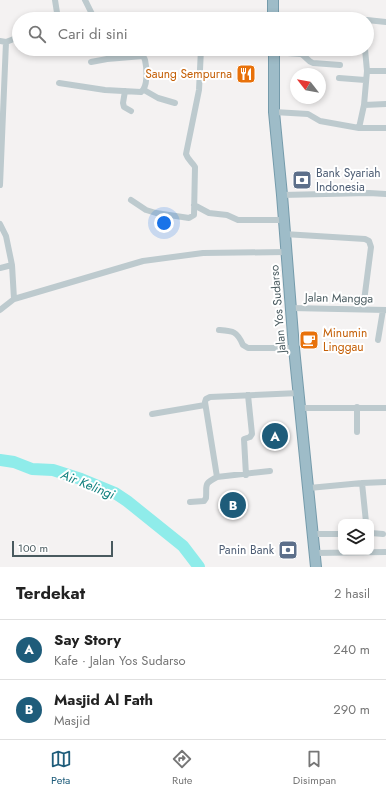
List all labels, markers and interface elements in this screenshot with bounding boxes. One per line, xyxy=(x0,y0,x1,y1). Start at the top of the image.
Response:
search box xyxy=(12,12,374,56)
icon: search xyxy=(26,23,48,45)
text: Cari di sini xyxy=(58,23,128,45)
restaurant icon: Saung Sempurna xyxy=(235,63,257,85)
place label: Saung Sempurna xyxy=(145,65,232,83)
north arrow xyxy=(290,68,326,104)
place label: Bank Syariah Indonesia xyxy=(316,164,381,196)
bank icon: Bank Syariah Indonesia xyxy=(291,169,313,191)
your location xyxy=(154,213,174,233)
street label: Jalan Yos Sudarso xyxy=(265,264,291,356)
street label: Jalan Mangga xyxy=(303,288,374,308)
place label: Minumin Linggau xyxy=(323,324,367,356)
cafe icon: Minumin Linggau xyxy=(298,329,320,351)
pin: A xyxy=(262,421,288,451)
water label: Air Kelingi xyxy=(57,465,118,504)
pin: B xyxy=(220,490,246,520)
map controls xyxy=(338,519,374,555)
button: layers xyxy=(338,519,374,555)
scale bar xyxy=(12,539,113,558)
bank icon: Panin Bank xyxy=(277,539,299,561)
text: 100 m xyxy=(18,540,48,556)
place label: Panin Bank xyxy=(219,541,275,559)
text: Terdekat xyxy=(16,581,85,605)
text: 2 hasil xyxy=(334,584,370,603)
text: Say Story xyxy=(54,629,121,651)
text: A xyxy=(24,640,34,659)
text: 240 m xyxy=(333,640,370,659)
text: Kafe · Jalan Yos Sudarso xyxy=(54,651,186,670)
text: Masjid Al Fath xyxy=(54,689,153,711)
text: B xyxy=(25,700,33,719)
text: 290 m xyxy=(333,700,370,719)
text: Masjid xyxy=(54,711,90,730)
tab: Peta xyxy=(50,748,72,788)
tab: Rute xyxy=(171,748,193,788)
tab: Disimpan xyxy=(293,748,336,788)

